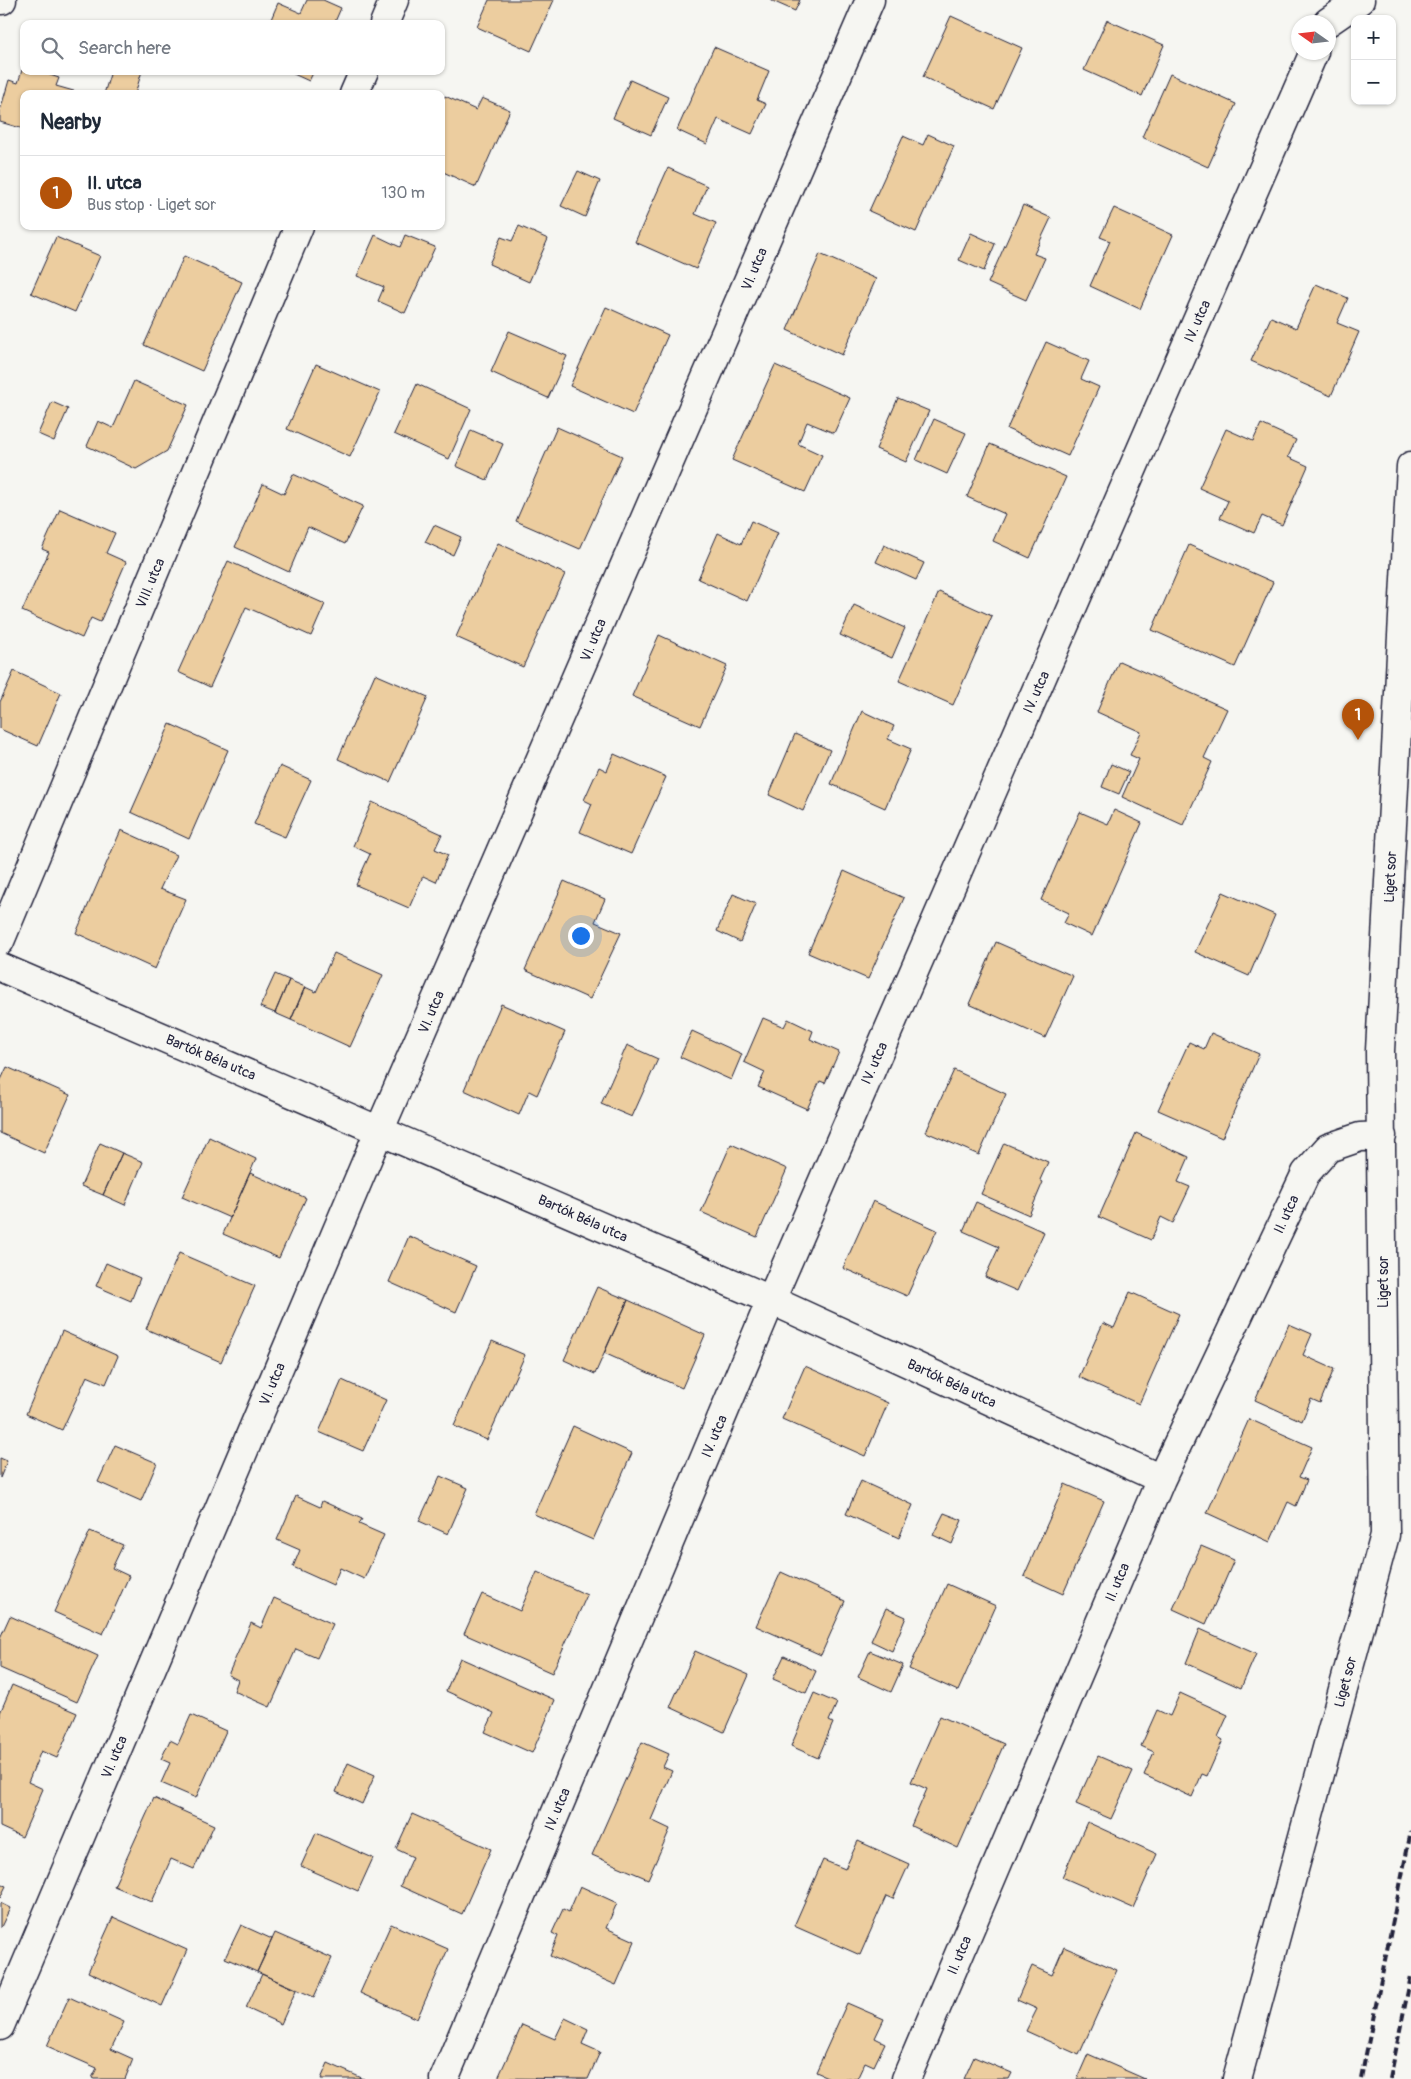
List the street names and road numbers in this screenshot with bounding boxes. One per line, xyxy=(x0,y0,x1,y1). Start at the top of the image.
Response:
street label: VI. utca xyxy=(738,245,771,293)
street label: IV. utca xyxy=(1181,297,1214,345)
street label: VIII. utca xyxy=(132,556,169,611)
street label: VI. utca xyxy=(577,616,610,664)
street label: IV. utca xyxy=(1020,668,1053,716)
street label: Liget sor xyxy=(1381,851,1400,903)
street label: VI. utca xyxy=(415,988,448,1036)
street label: Bartók Béla utca xyxy=(163,1031,258,1084)
street label: IV. utca xyxy=(858,1039,891,1087)
street label: Bartók Béla utca xyxy=(535,1191,630,1246)
street label: II. utca xyxy=(1270,1192,1303,1236)
street label: Liget sor xyxy=(1375,1256,1392,1308)
street label: Bartók Béla utca xyxy=(905,1355,999,1411)
street label: VI. utca xyxy=(256,1360,289,1408)
street label: IV. utca xyxy=(698,1412,731,1460)
street label: II. utca xyxy=(1102,1560,1133,1604)
street label: Liget sor xyxy=(1331,1655,1360,1709)
street label: VI. utca xyxy=(98,1733,131,1781)
street label: IV. utca xyxy=(541,1785,574,1833)
street label: II. utca xyxy=(944,1933,975,1977)

